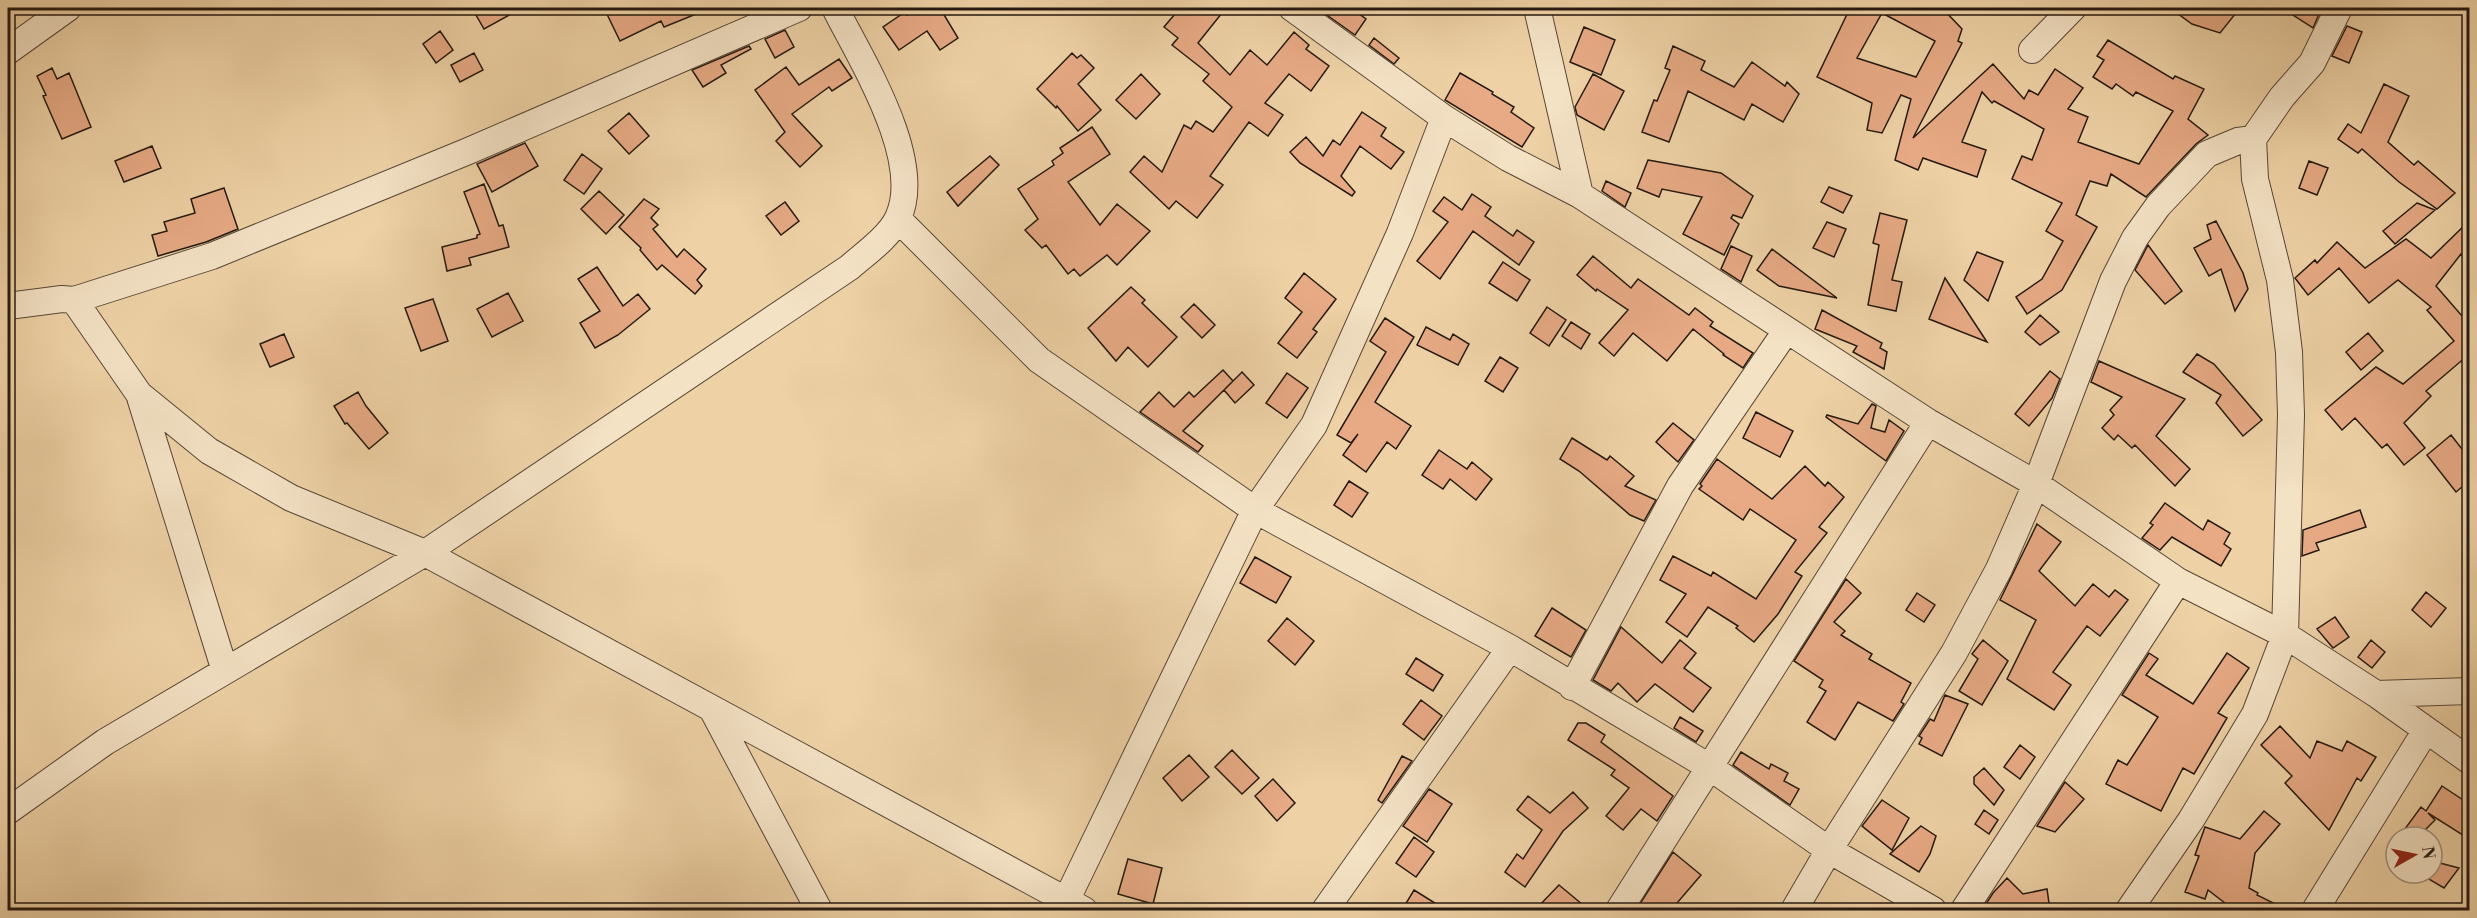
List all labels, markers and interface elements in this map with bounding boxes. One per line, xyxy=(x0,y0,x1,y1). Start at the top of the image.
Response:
north arrow xyxy=(2384,825,2444,885)
text: N xyxy=(2417,845,2439,861)

